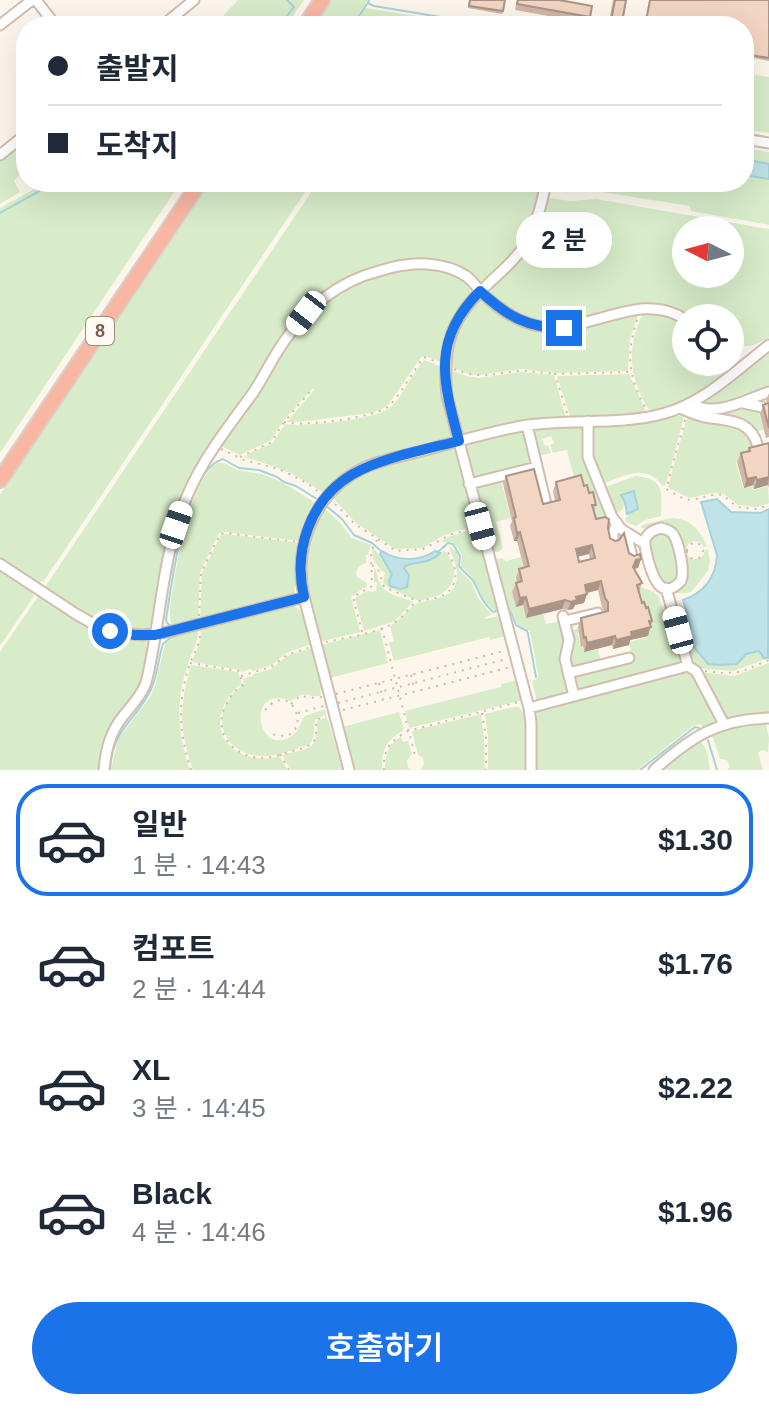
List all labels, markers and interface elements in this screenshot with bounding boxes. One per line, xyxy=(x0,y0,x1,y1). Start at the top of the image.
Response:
text: 출발지 xyxy=(96,52,179,85)
text: 도착지 xyxy=(96,129,179,162)
callout: 2 분 xyxy=(516,212,612,268)
north arrow xyxy=(672,216,744,288)
map controls xyxy=(672,216,744,376)
text: 2 분 xyxy=(541,225,587,255)
car xyxy=(282,287,330,339)
button: locate xyxy=(672,304,744,376)
route end xyxy=(546,310,582,346)
road number: 8 xyxy=(86,317,114,345)
car xyxy=(157,498,195,552)
car xyxy=(462,500,498,552)
car xyxy=(660,604,696,656)
route start xyxy=(92,613,128,649)
icon: car xyxy=(36,804,108,876)
text: 일반 xyxy=(132,808,187,841)
text: $1.30 xyxy=(658,823,733,856)
text: 1 분 · 14:43 xyxy=(132,850,266,880)
icon: car xyxy=(36,928,108,1000)
text: 컴포트 xyxy=(132,932,215,965)
text: $1.76 xyxy=(658,947,733,980)
text: 2 분 · 14:44 xyxy=(132,974,266,1004)
icon: car xyxy=(36,1052,108,1124)
text: XL xyxy=(132,1053,170,1086)
text: $2.22 xyxy=(658,1071,733,1104)
text: 3 분 · 14:45 xyxy=(132,1093,266,1123)
icon: car xyxy=(36,1176,108,1248)
text: Black xyxy=(132,1177,212,1210)
text: $1.96 xyxy=(658,1195,733,1228)
text: 4 분 · 14:46 xyxy=(132,1217,266,1247)
button: 호출하기 xyxy=(32,1302,737,1394)

